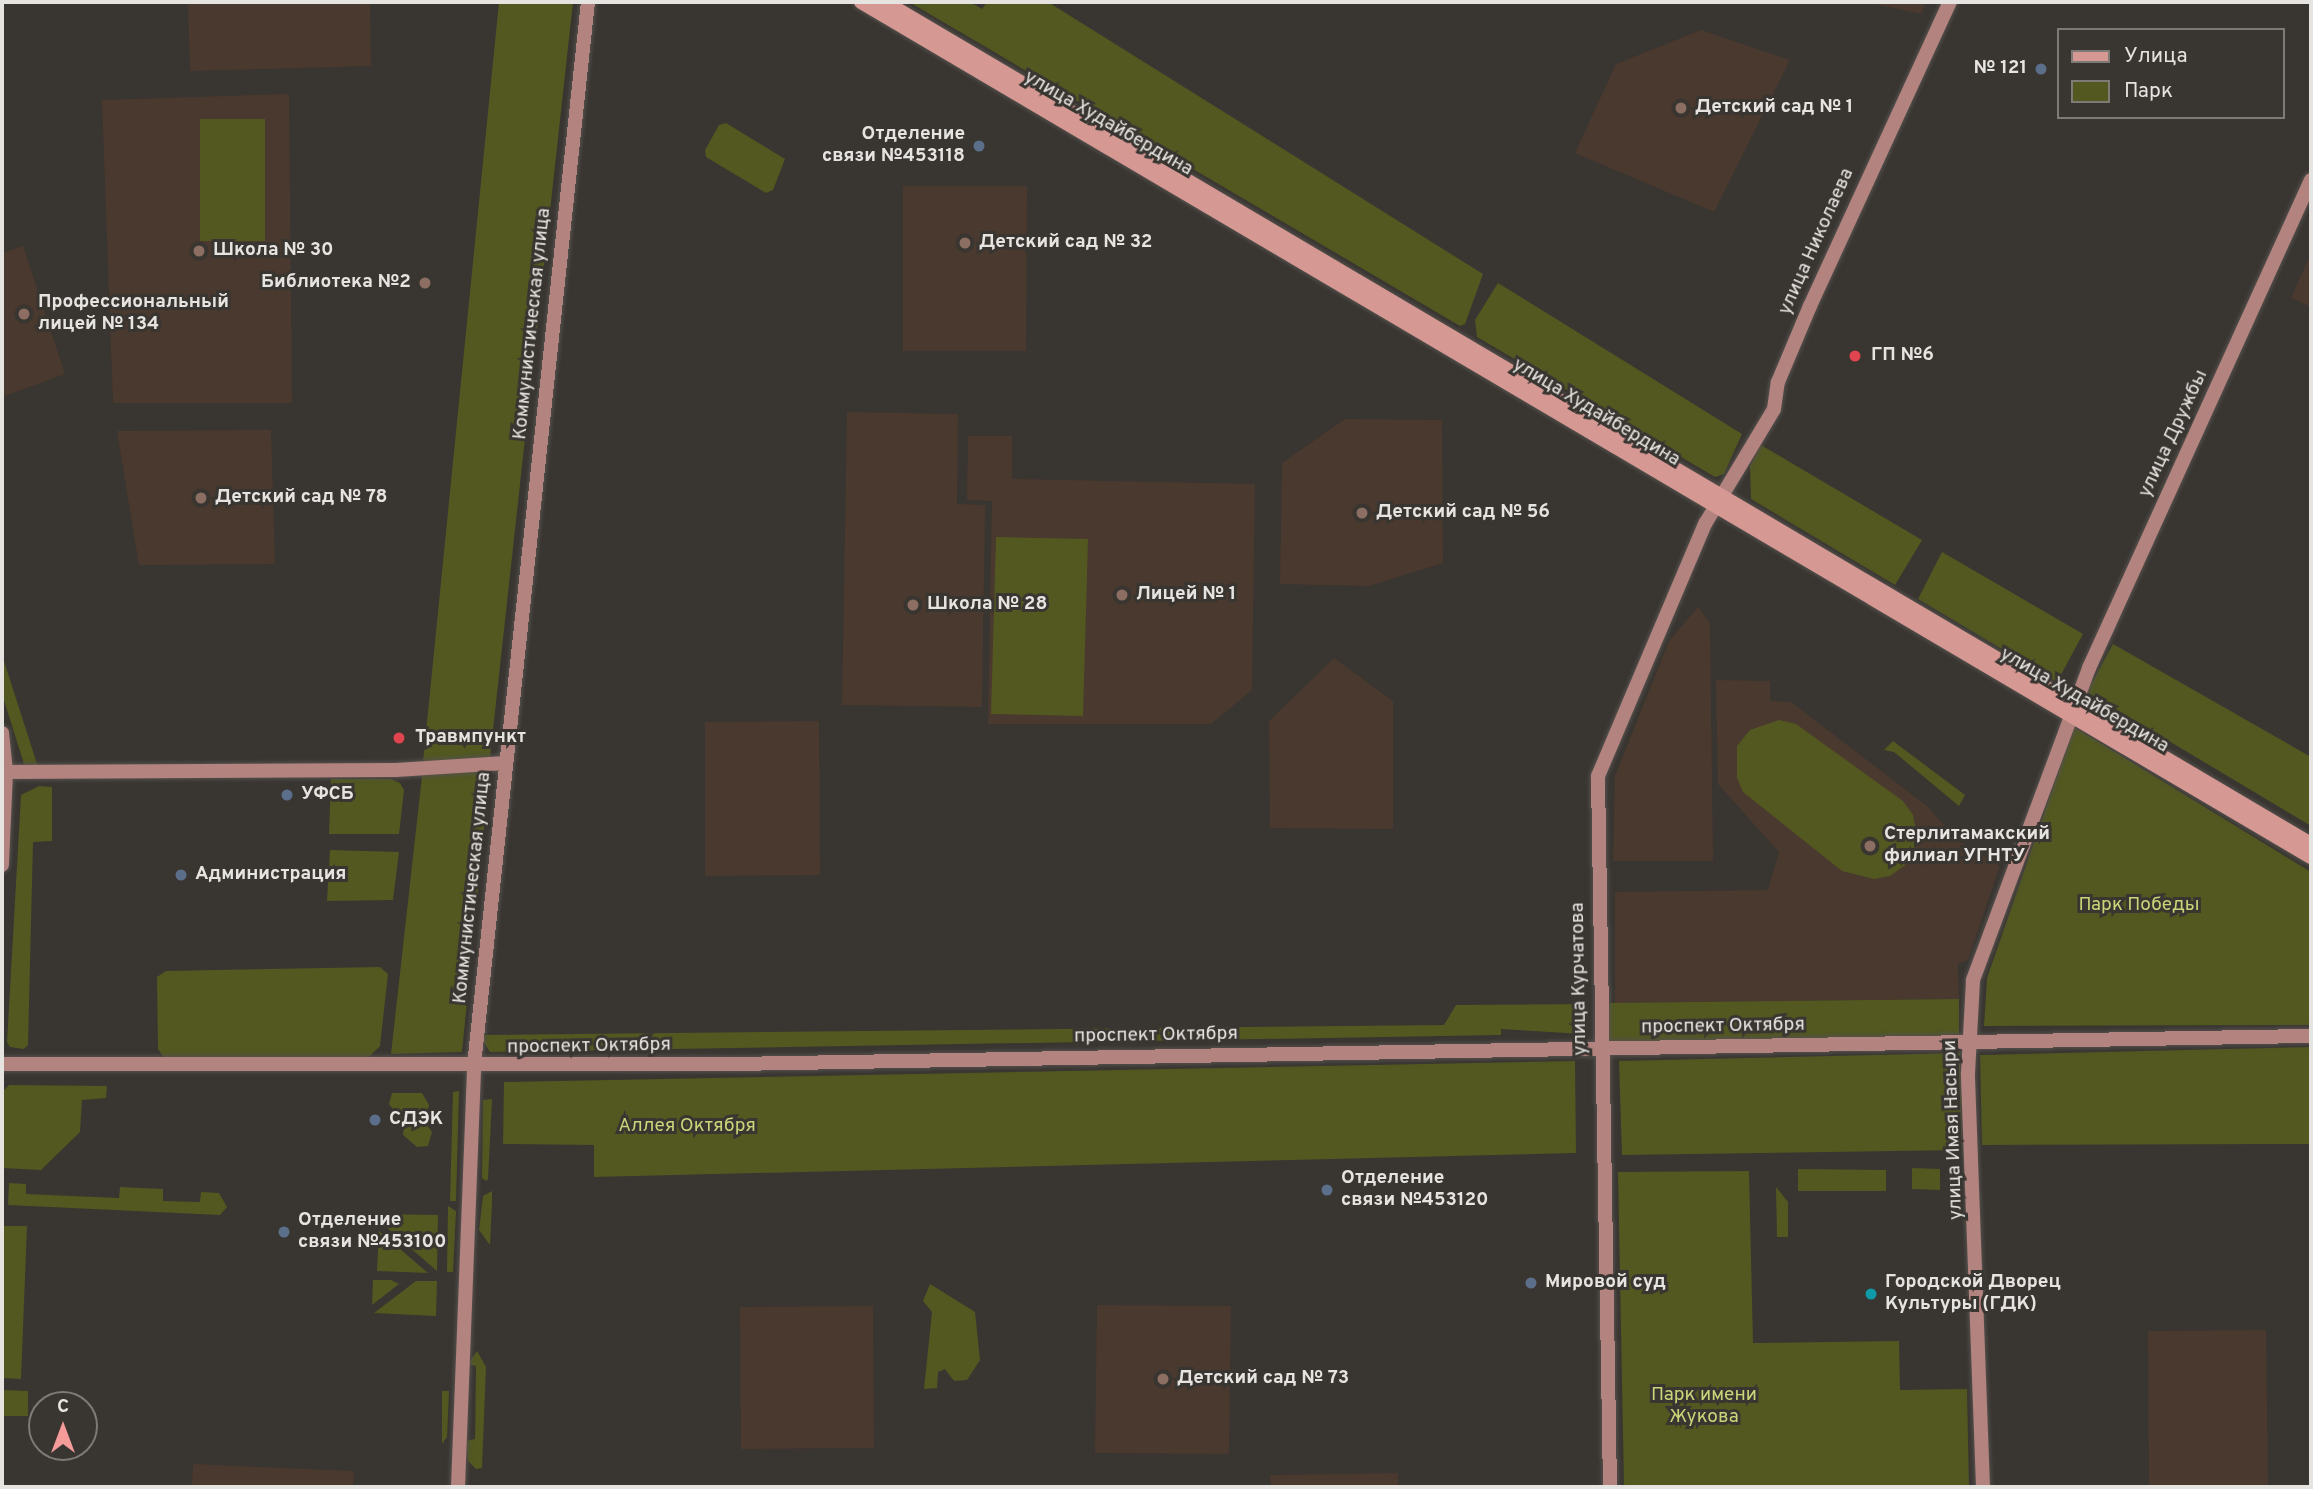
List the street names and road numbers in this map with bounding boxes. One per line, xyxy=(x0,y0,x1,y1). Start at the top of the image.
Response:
street label: улица Худайбердина xyxy=(1020,66,1196,182)
street label: улица Николаева xyxy=(1774,165,1860,319)
street label: Коммунистическая улица xyxy=(510,207,556,441)
street label: улица Худайбердина xyxy=(1508,354,1684,472)
street label: улица Дружбы xyxy=(2135,367,2213,501)
street label: улица Худайбердина xyxy=(1996,643,2172,759)
street label: Коммунистическая улица xyxy=(450,771,496,1005)
street label: улица Курчатова xyxy=(1567,902,1593,1056)
street label: проспект Октября xyxy=(1641,1014,1805,1040)
street label: проспект Октября xyxy=(1074,1023,1238,1049)
street label: проспект Октября xyxy=(507,1034,671,1060)
street label: улица Имая Насыри xyxy=(1939,1040,1969,1220)

